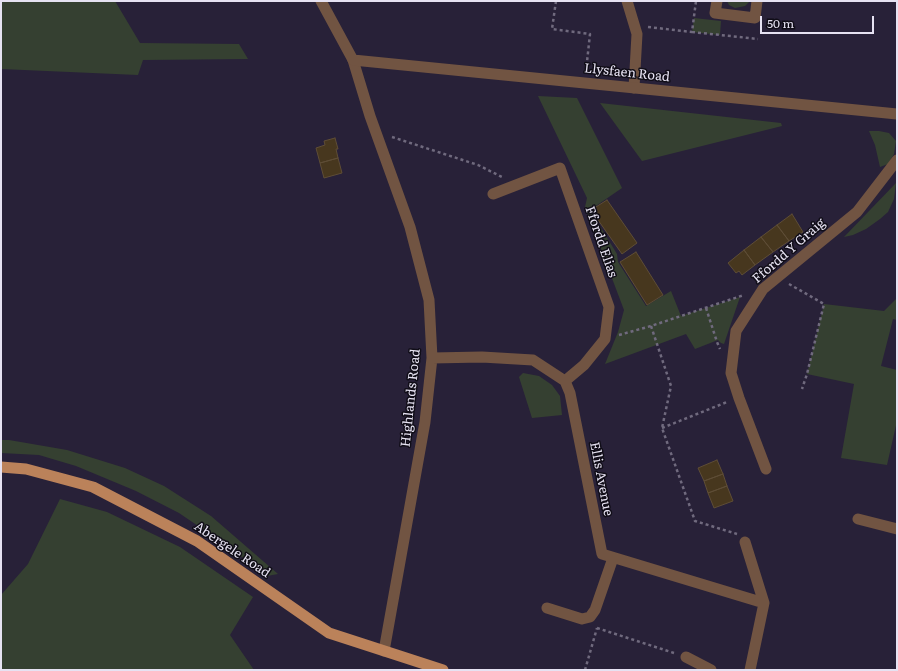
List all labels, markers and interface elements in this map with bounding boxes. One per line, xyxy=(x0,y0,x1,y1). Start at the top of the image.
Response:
scale bar xyxy=(762,8,876,34)
text: 50 m xyxy=(767,14,794,32)
street label: Llysfaen Road xyxy=(583,61,671,85)
street label: Ffordd Elias xyxy=(582,204,620,280)
street label: Ffordd Y Graig xyxy=(749,215,829,287)
street label: Highlands Road xyxy=(398,348,424,448)
street label: Ellis Avenue xyxy=(586,441,616,517)
street label: Abergele Road xyxy=(191,519,273,581)

